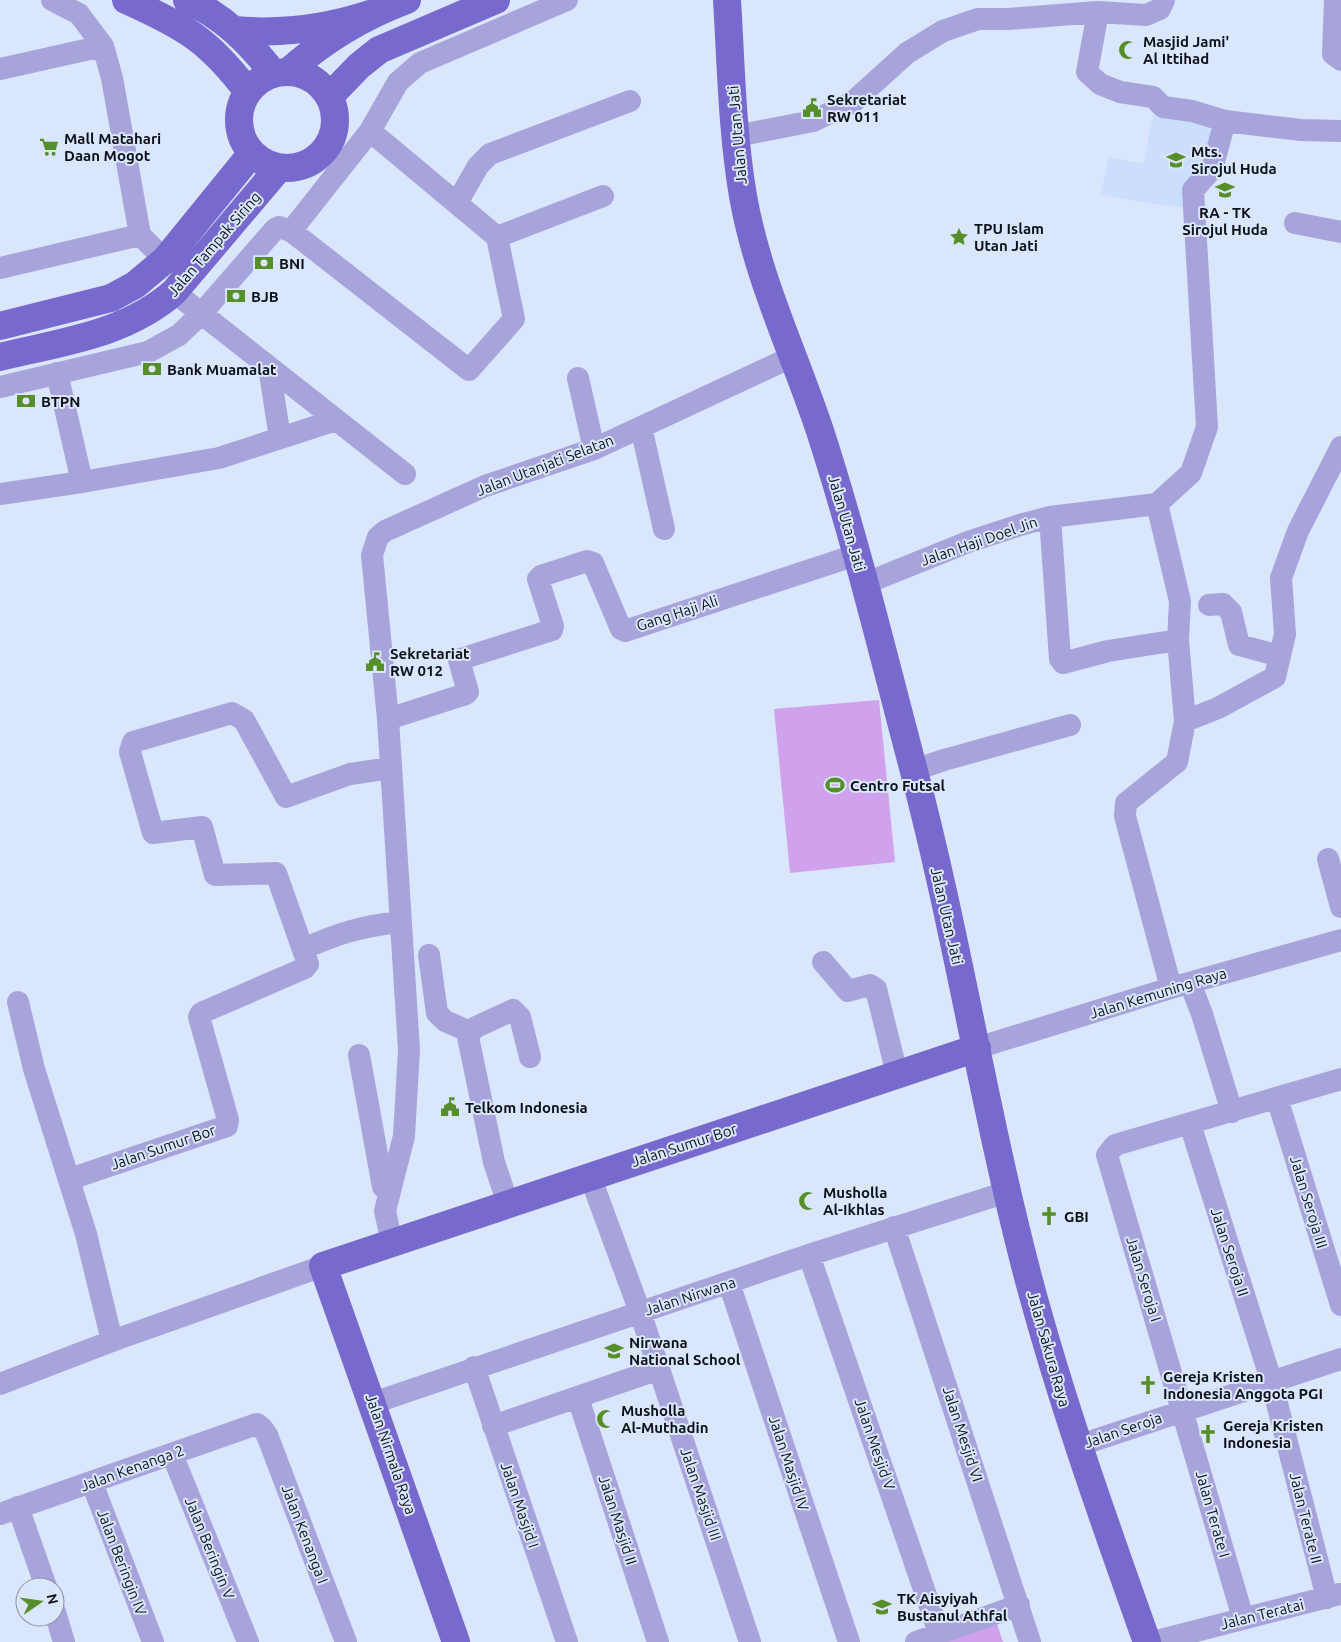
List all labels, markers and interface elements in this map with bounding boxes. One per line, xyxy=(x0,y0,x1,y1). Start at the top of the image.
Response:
place label: Masjid Jami' Al Ittihad xyxy=(1143,33,1229,67)
mosque icon: Masjid Jami' Al Ittihad xyxy=(1117,39,1139,61)
street label: Jalan Utan Jati xyxy=(724,85,750,185)
place label: Sekretariat RW 011 xyxy=(827,91,907,125)
public building icon: Sekretariat RW 011 xyxy=(801,97,823,119)
place label: Mall Matahari Daan Mogot xyxy=(64,130,161,164)
supermarket icon: Mall Matahari Daan Mogot xyxy=(38,136,60,158)
place label: Mts. Sirojul Huda xyxy=(1191,143,1277,177)
school or university icon: Mts. Sirojul Huda xyxy=(1165,149,1187,171)
school or university icon: RA - TK Sirojul Huda xyxy=(1214,179,1236,201)
street label: Jalan Tampak Siring xyxy=(164,188,264,300)
place label: RA - TK Sirojul Huda xyxy=(1182,204,1268,238)
place label: TPU Islam Utan Jati xyxy=(974,220,1044,254)
place icon: TPU Islam Utan Jati xyxy=(948,226,970,248)
bank icon: BNI xyxy=(253,252,275,274)
place label: BNI xyxy=(279,255,305,272)
bank icon: BJB xyxy=(225,285,247,307)
place label: BJB xyxy=(251,288,279,305)
bank icon: Bank Muamalat xyxy=(141,358,163,380)
place label: Bank Muamalat xyxy=(167,361,277,378)
bank icon: BTPN xyxy=(15,390,37,412)
place label: BTPN xyxy=(41,393,80,410)
street label: Jalan Utanjati Selatan xyxy=(474,431,616,499)
street label: Jalan Utan Jati xyxy=(825,473,869,573)
street label: Jalan Haji Doel Jin xyxy=(918,513,1040,569)
street label: Gang Haji Ali xyxy=(634,592,720,634)
place label: Sekretariat RW 012 xyxy=(390,645,470,679)
public building icon: Sekretariat RW 012 xyxy=(364,651,386,673)
sports icon: Centro Futsal xyxy=(824,774,846,796)
place label: Centro Futsal xyxy=(850,777,946,794)
street label: Jalan Utan Jati xyxy=(928,866,966,966)
street label: Jalan Kemuning Raya xyxy=(1087,964,1229,1022)
public building icon: Telkom Indonesia xyxy=(439,1096,461,1118)
place label: Telkom Indonesia xyxy=(465,1099,588,1116)
street label: Jalan Sumur Bor xyxy=(629,1120,739,1170)
street label: Jalan Sumur Bor xyxy=(108,1121,218,1173)
street label: Jalan Seroja III xyxy=(1287,1154,1331,1250)
place label: Musholla Al-Ikhlas xyxy=(823,1184,887,1218)
mosque icon: Musholla Al-Ikhlas xyxy=(797,1190,819,1212)
church icon: GBI xyxy=(1038,1205,1060,1227)
street label: Jalan Seroja II xyxy=(1208,1206,1252,1298)
place label: GBI xyxy=(1064,1208,1089,1225)
street label: Jalan Seroja I xyxy=(1123,1234,1165,1324)
street label: Jalan Nirwana xyxy=(642,1273,738,1319)
street label: Jalan Sakura Raya xyxy=(1024,1289,1074,1409)
place label: Nirwana National School xyxy=(629,1334,741,1368)
school or university icon: Nirwana National School xyxy=(603,1340,625,1362)
place label: Gereja Kristen Indonesia Anggota PGI xyxy=(1163,1368,1323,1402)
church icon: Gereja Kristen Indonesia Anggota PGI xyxy=(1137,1374,1159,1396)
street label: Jalan Mesjid VI xyxy=(940,1384,986,1484)
street label: Jalan Nirmala Raya xyxy=(362,1391,420,1517)
street label: Jalan Mesjid V xyxy=(851,1396,899,1492)
place label: Musholla Al-Muthadin xyxy=(621,1402,708,1436)
mosque icon: Musholla Al-Muthadin xyxy=(595,1408,617,1430)
street label: Jalan Seroja xyxy=(1082,1409,1164,1451)
street label: Jalan Masjid IV xyxy=(766,1413,813,1513)
place label: Gereja Kristen Indonesia xyxy=(1223,1417,1324,1451)
church icon: Gereja Kristen Indonesia xyxy=(1197,1423,1219,1445)
street label: Jalan Kenanga 2 xyxy=(78,1441,186,1495)
street label: Jalan Masjid III xyxy=(677,1445,725,1543)
street label: Jalan Masjid I xyxy=(497,1460,543,1550)
street label: Jalan Terate I xyxy=(1192,1469,1234,1559)
street label: Jalan Terate II xyxy=(1286,1471,1326,1565)
street label: Jalan Masjid II xyxy=(596,1473,640,1567)
street label: Jalan Kenanga I xyxy=(278,1482,332,1586)
street label: Jalan Beringin V xyxy=(182,1495,238,1602)
street label: Jalan Beringin IV xyxy=(94,1507,150,1618)
north arrow xyxy=(15,1577,65,1627)
place label: TK Aisyiyah Bustanul Athfal xyxy=(897,1590,1008,1624)
text: N xyxy=(44,1592,62,1606)
street label: Jalan Teratai xyxy=(1219,1595,1305,1633)
school or university icon: TK Aisyiyah Bustanul Athfal xyxy=(871,1596,893,1618)

